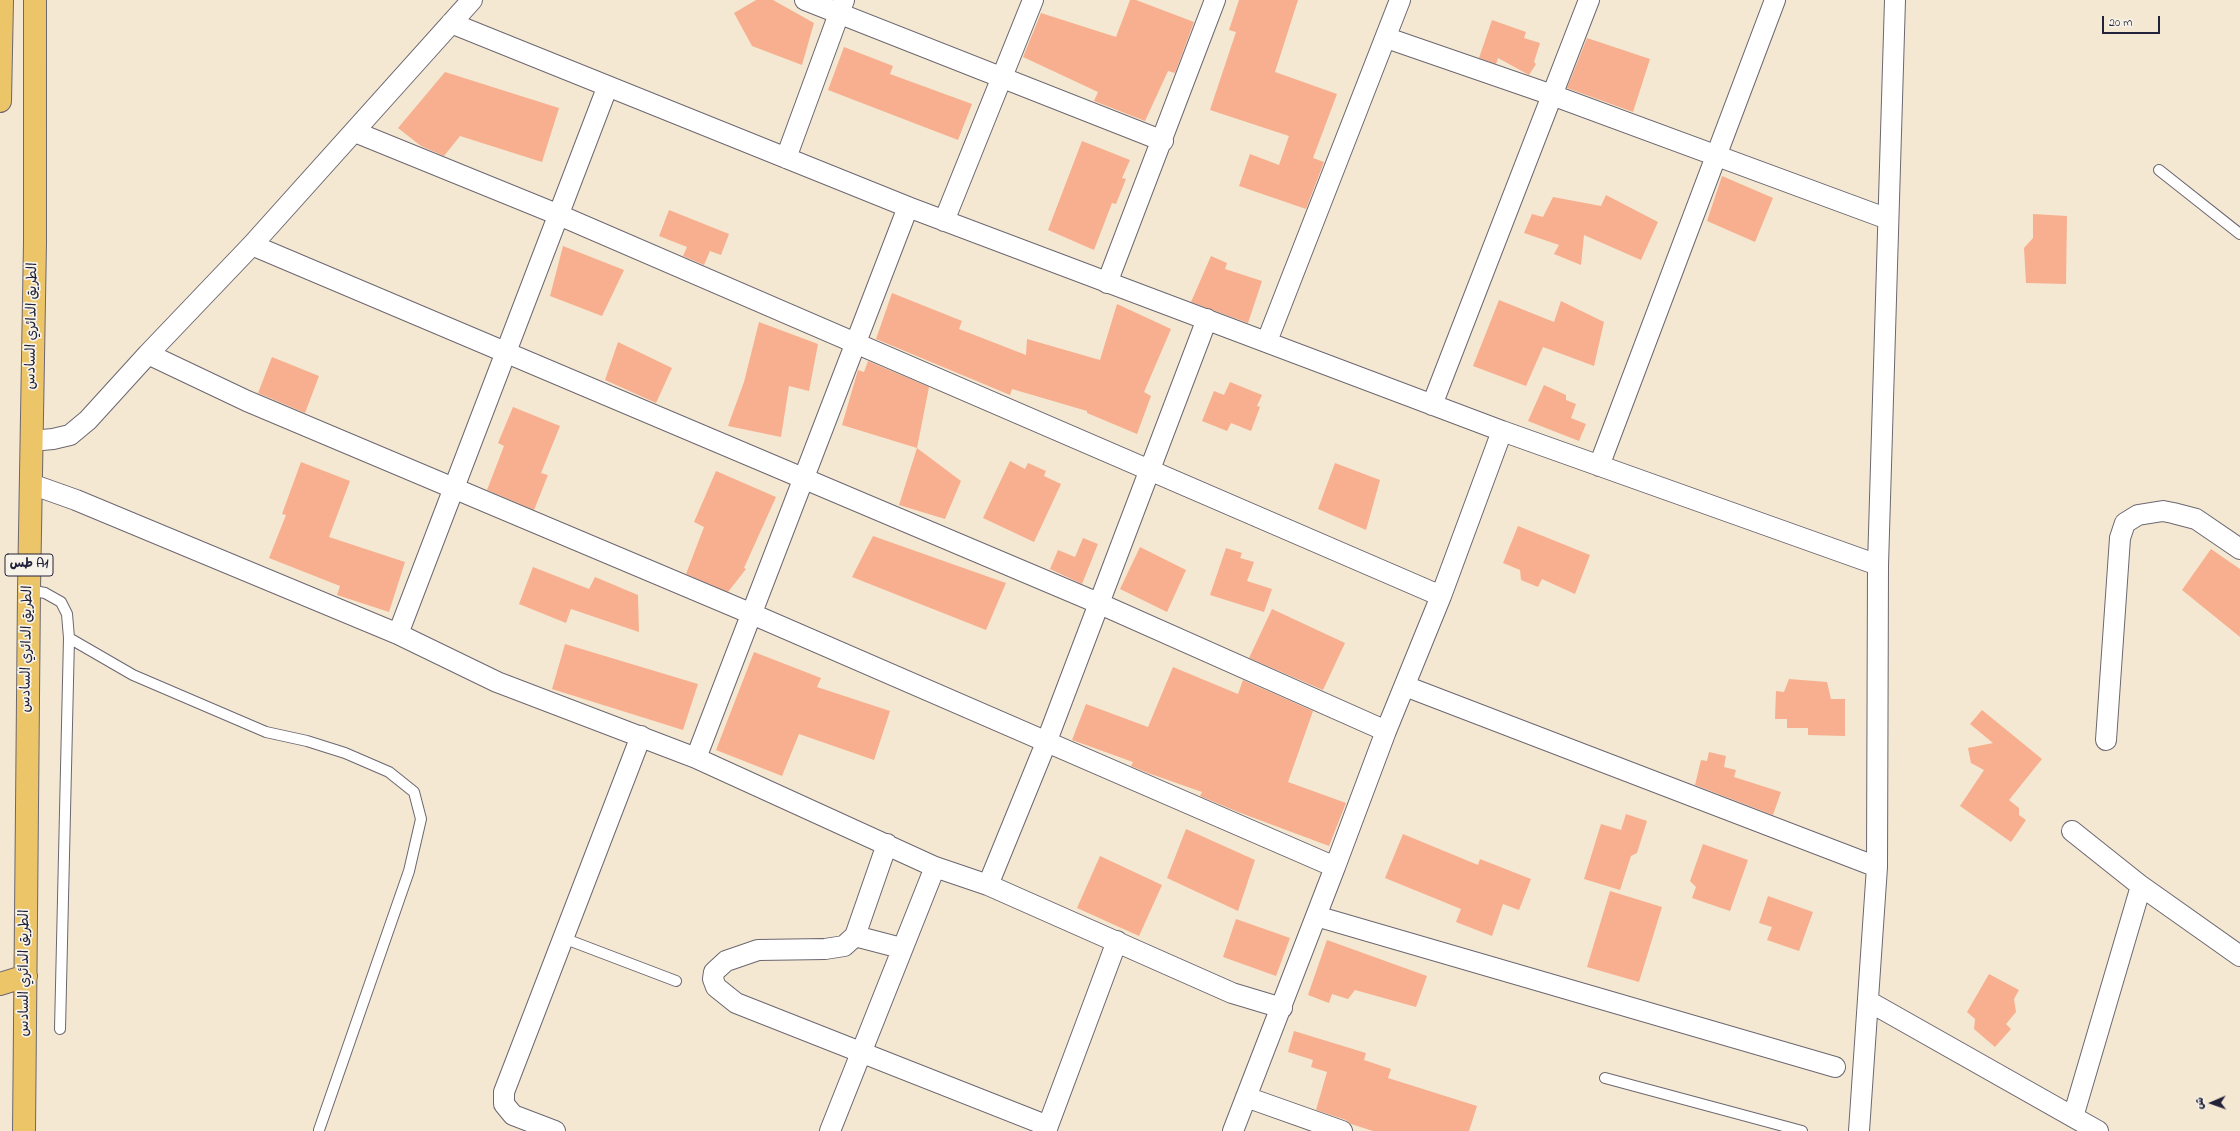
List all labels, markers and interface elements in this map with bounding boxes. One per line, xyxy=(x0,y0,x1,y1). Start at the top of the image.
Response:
scale bar xyxy=(2104,8,2162,34)
text: 20 m xyxy=(2109,14,2132,32)
street label: الطريق الدائري السادس xyxy=(23,262,43,390)
road number: طس A1 xyxy=(5,554,53,576)
street label: الطريق الدائري السادس xyxy=(18,585,38,713)
street label: الطريق الدائري السادس xyxy=(18,910,34,1036)
north arrow xyxy=(2192,1083,2232,1123)
text: ش xyxy=(2192,1097,2208,1110)

